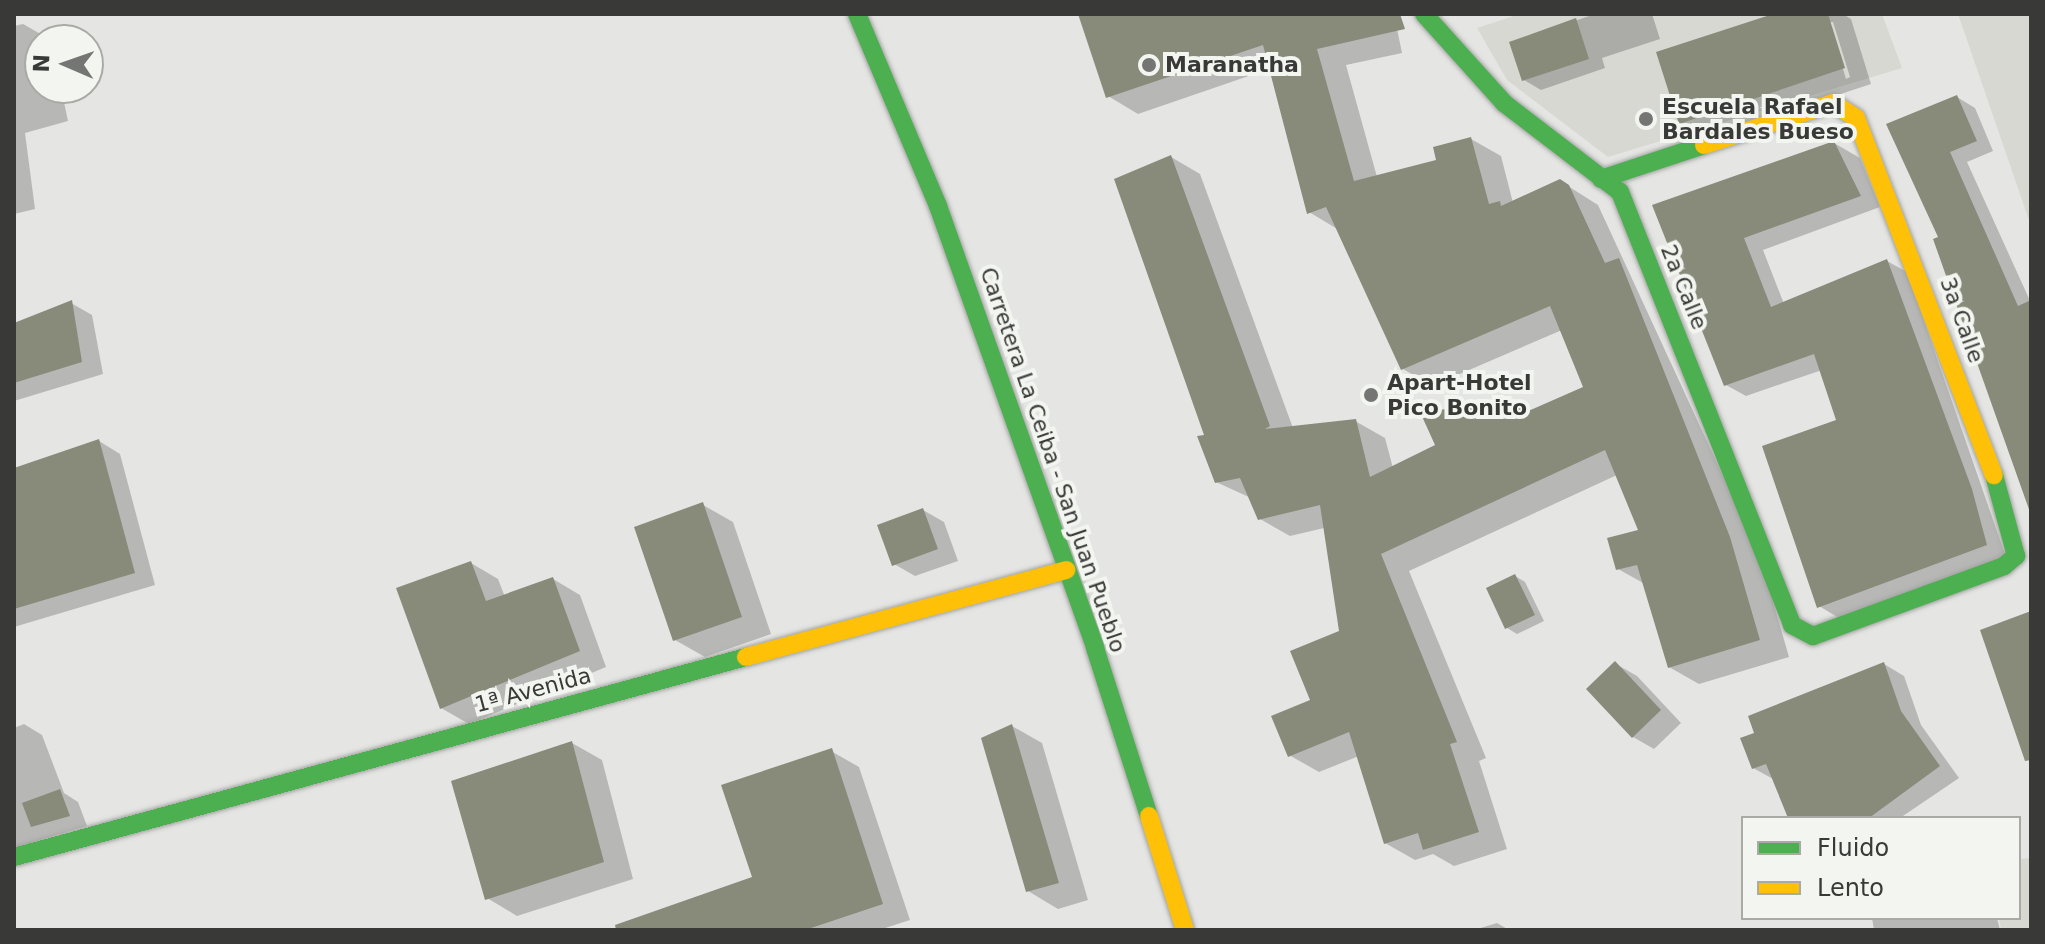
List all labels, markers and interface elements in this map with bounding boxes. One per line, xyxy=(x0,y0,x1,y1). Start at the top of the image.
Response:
north arrow xyxy=(24,24,104,104)
place label: Maranatha xyxy=(1165,52,1299,78)
text: N xyxy=(29,54,54,73)
marker: Maranatha xyxy=(1140,56,1158,74)
place label: Escuela Rafael Bardales Bueso xyxy=(1662,93,1854,144)
marker: Escuela Rafael Bardales Bueso xyxy=(1637,110,1655,128)
street label: 2a Calle xyxy=(1655,241,1713,333)
street label: Carretera La Ceiba - San Juan Pueblo xyxy=(975,264,1131,656)
street label: 3a Calle xyxy=(1934,274,1990,366)
place label: Apart-Hotel Pico Bonito xyxy=(1387,369,1532,420)
marker: Apart-Hotel Pico Bonito xyxy=(1362,386,1380,404)
street label: 1ª Avenida xyxy=(472,662,594,718)
legend xyxy=(1741,816,2021,920)
text: Fluido xyxy=(1817,834,1889,862)
text: Lento xyxy=(1817,874,1884,902)

